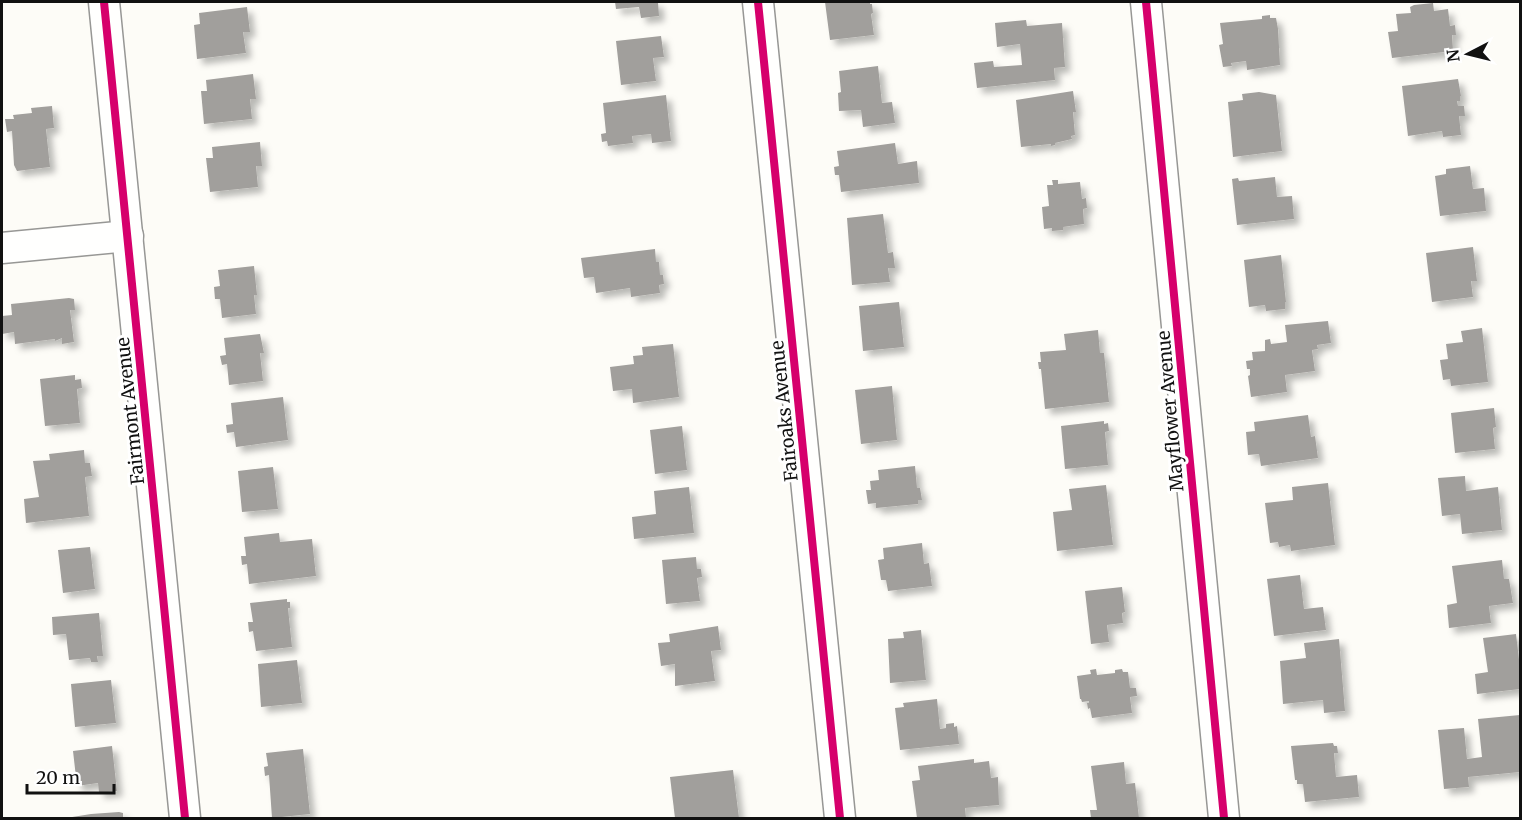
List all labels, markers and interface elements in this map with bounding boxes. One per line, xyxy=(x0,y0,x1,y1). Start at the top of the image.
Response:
north arrow xyxy=(1438,24,1498,84)
text: N xyxy=(1442,48,1464,63)
street label: Mayflower Avenue xyxy=(1152,330,1188,492)
street label: Fairmont Avenue xyxy=(111,336,149,486)
street label: Fairoaks Avenue xyxy=(765,339,803,483)
scale bar xyxy=(27,757,114,795)
text: 20 m xyxy=(36,766,80,789)

